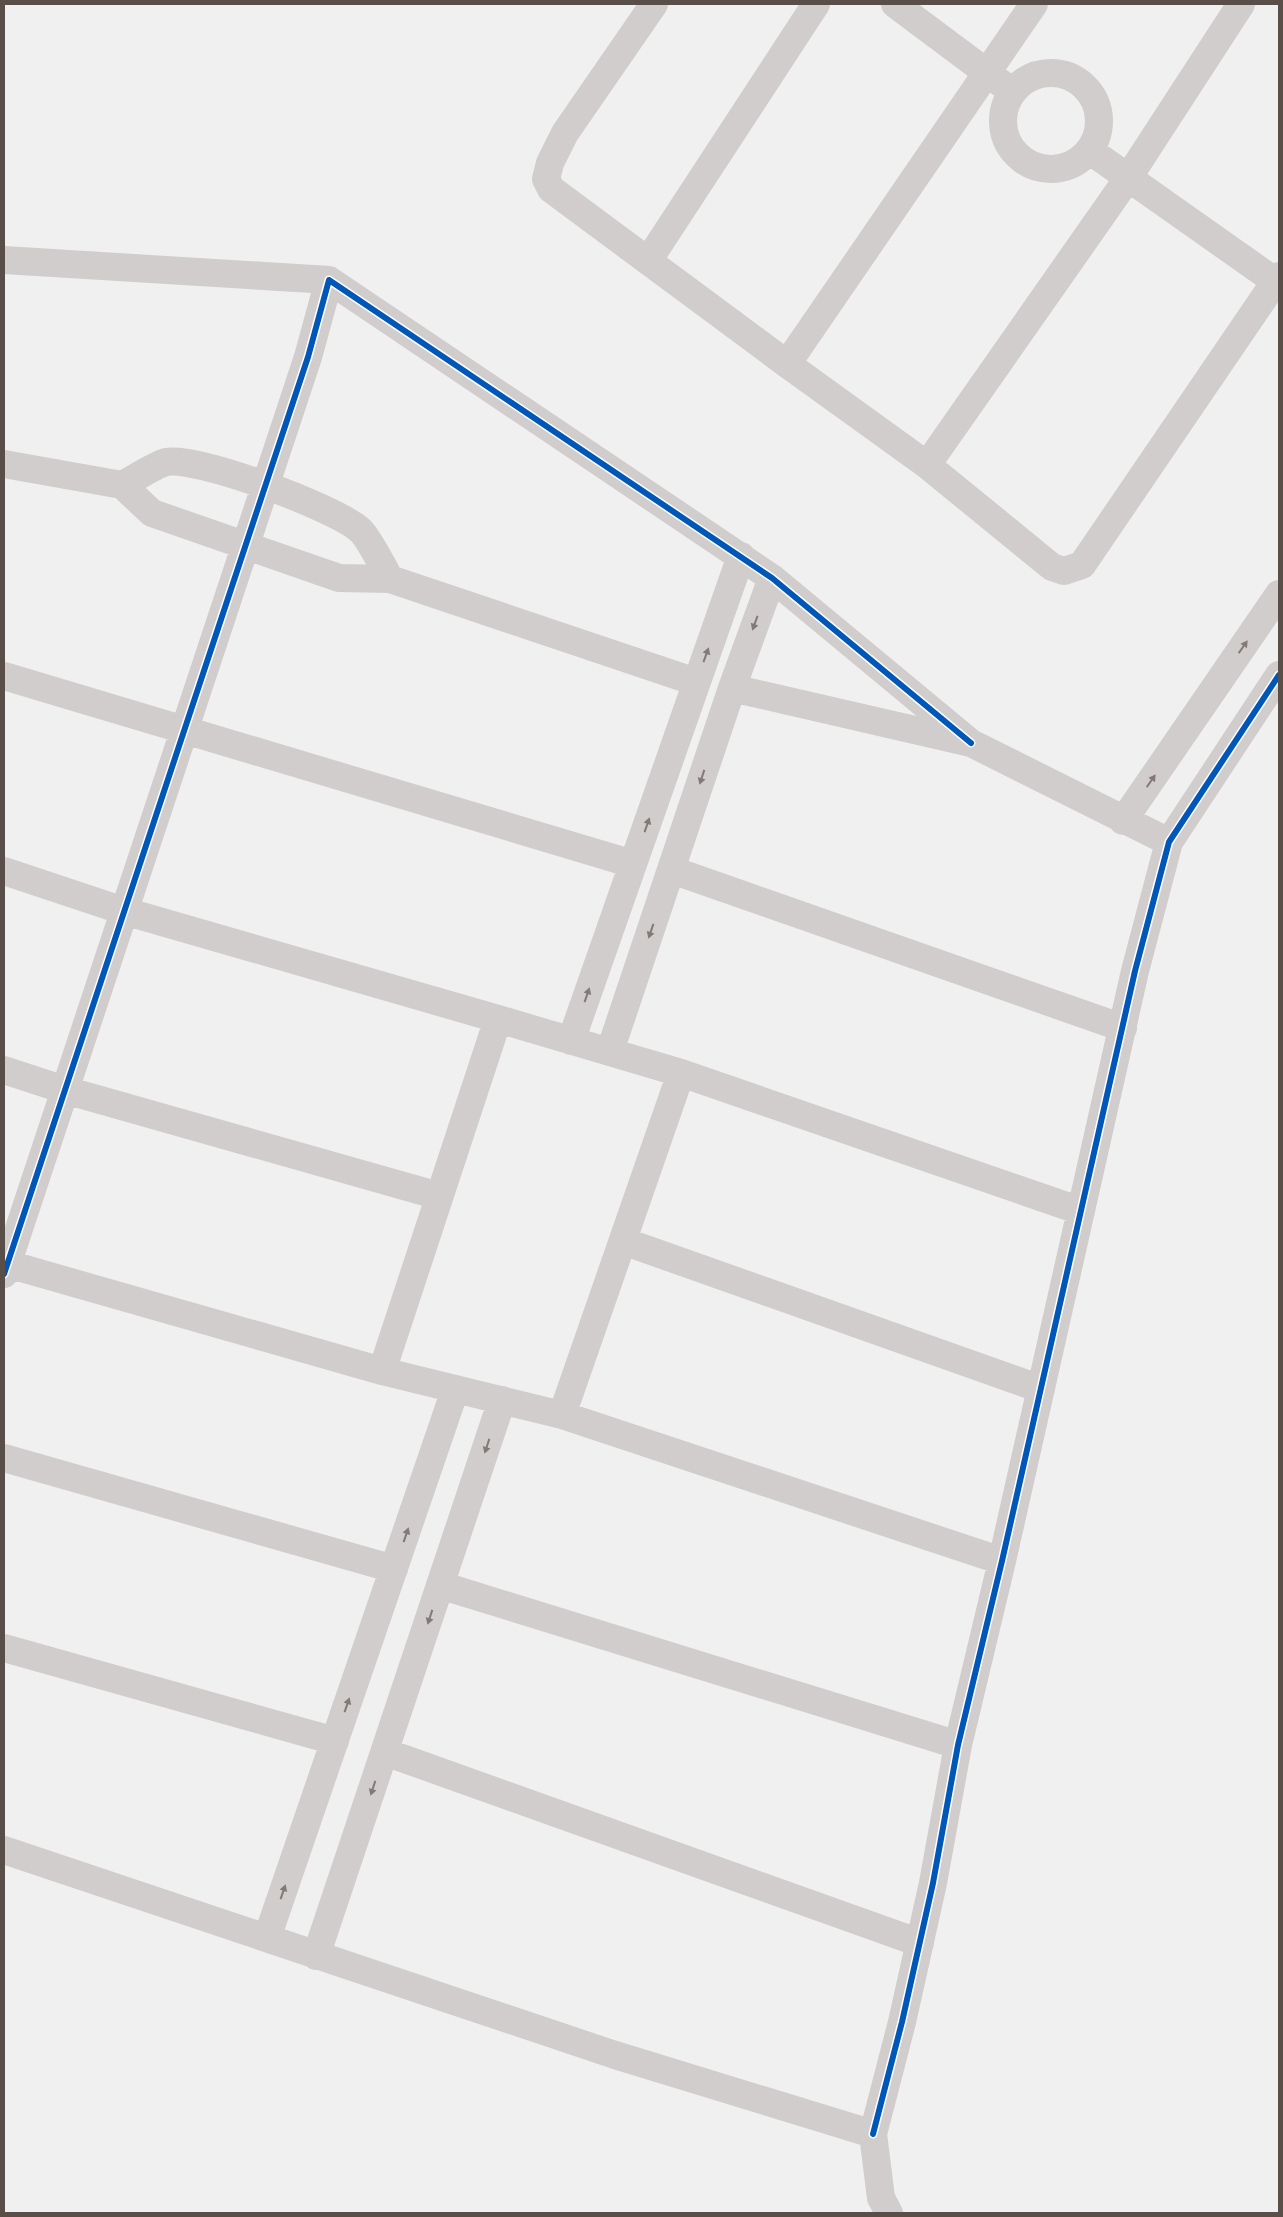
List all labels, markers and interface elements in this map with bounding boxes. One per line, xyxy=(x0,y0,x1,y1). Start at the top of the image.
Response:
one-way arrow xyxy=(751,616,758,631)
one-way arrow xyxy=(1238,640,1248,653)
one-way arrow xyxy=(702,647,710,662)
one-way arrow xyxy=(698,770,706,785)
one-way arrow xyxy=(1146,774,1156,787)
one-way arrow xyxy=(643,817,651,832)
one-way arrow xyxy=(647,924,655,939)
one-way arrow xyxy=(583,987,591,1002)
one-way arrow xyxy=(482,1439,490,1454)
one-way arrow xyxy=(402,1527,410,1542)
one-way arrow xyxy=(425,1610,433,1625)
one-way arrow xyxy=(344,1698,352,1713)
one-way arrow xyxy=(368,1780,376,1795)
one-way arrow xyxy=(279,1884,287,1899)

